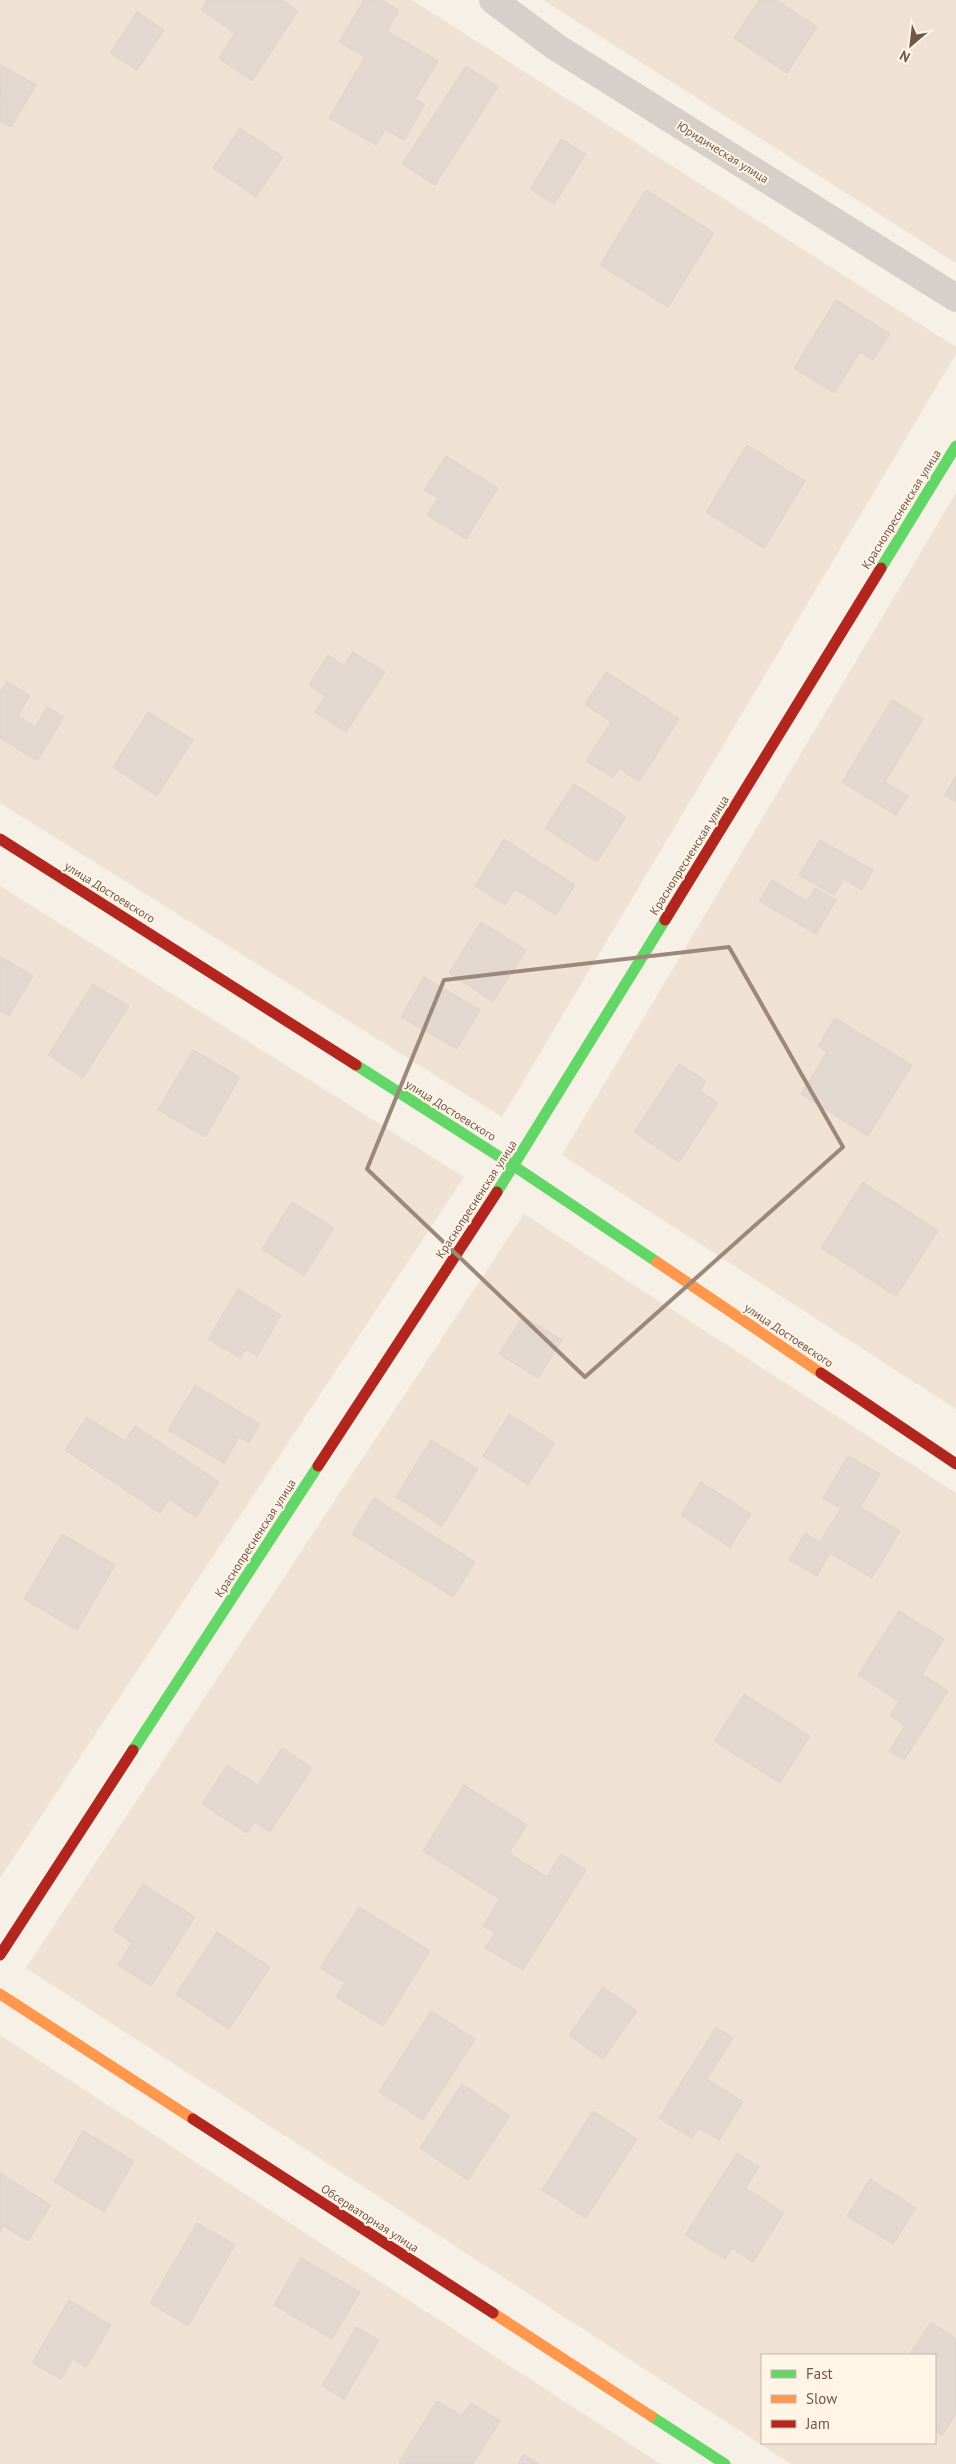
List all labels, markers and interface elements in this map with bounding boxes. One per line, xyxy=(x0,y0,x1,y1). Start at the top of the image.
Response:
north arrow xyxy=(886,20,936,70)
text: N xyxy=(897,46,913,67)
street label: Юридическая улица xyxy=(674,118,772,186)
street label: Краснопресненская улица xyxy=(858,446,944,571)
street label: Краснопресненская улица xyxy=(646,792,732,917)
street label: улица Достоевского xyxy=(62,858,158,926)
street label: улица Достоевского xyxy=(403,1076,499,1144)
street label: Краснопресненская улица xyxy=(432,1137,520,1261)
street label: улица Достоевского xyxy=(742,1300,836,1370)
street label: Краснопресненская улица xyxy=(211,1476,299,1600)
street label: Обсерваторная улица xyxy=(318,2181,422,2255)
legend xyxy=(761,2354,936,2444)
text: Fast xyxy=(806,2364,833,2383)
text: Slow xyxy=(806,2389,837,2408)
text: Jam xyxy=(805,2414,830,2433)

